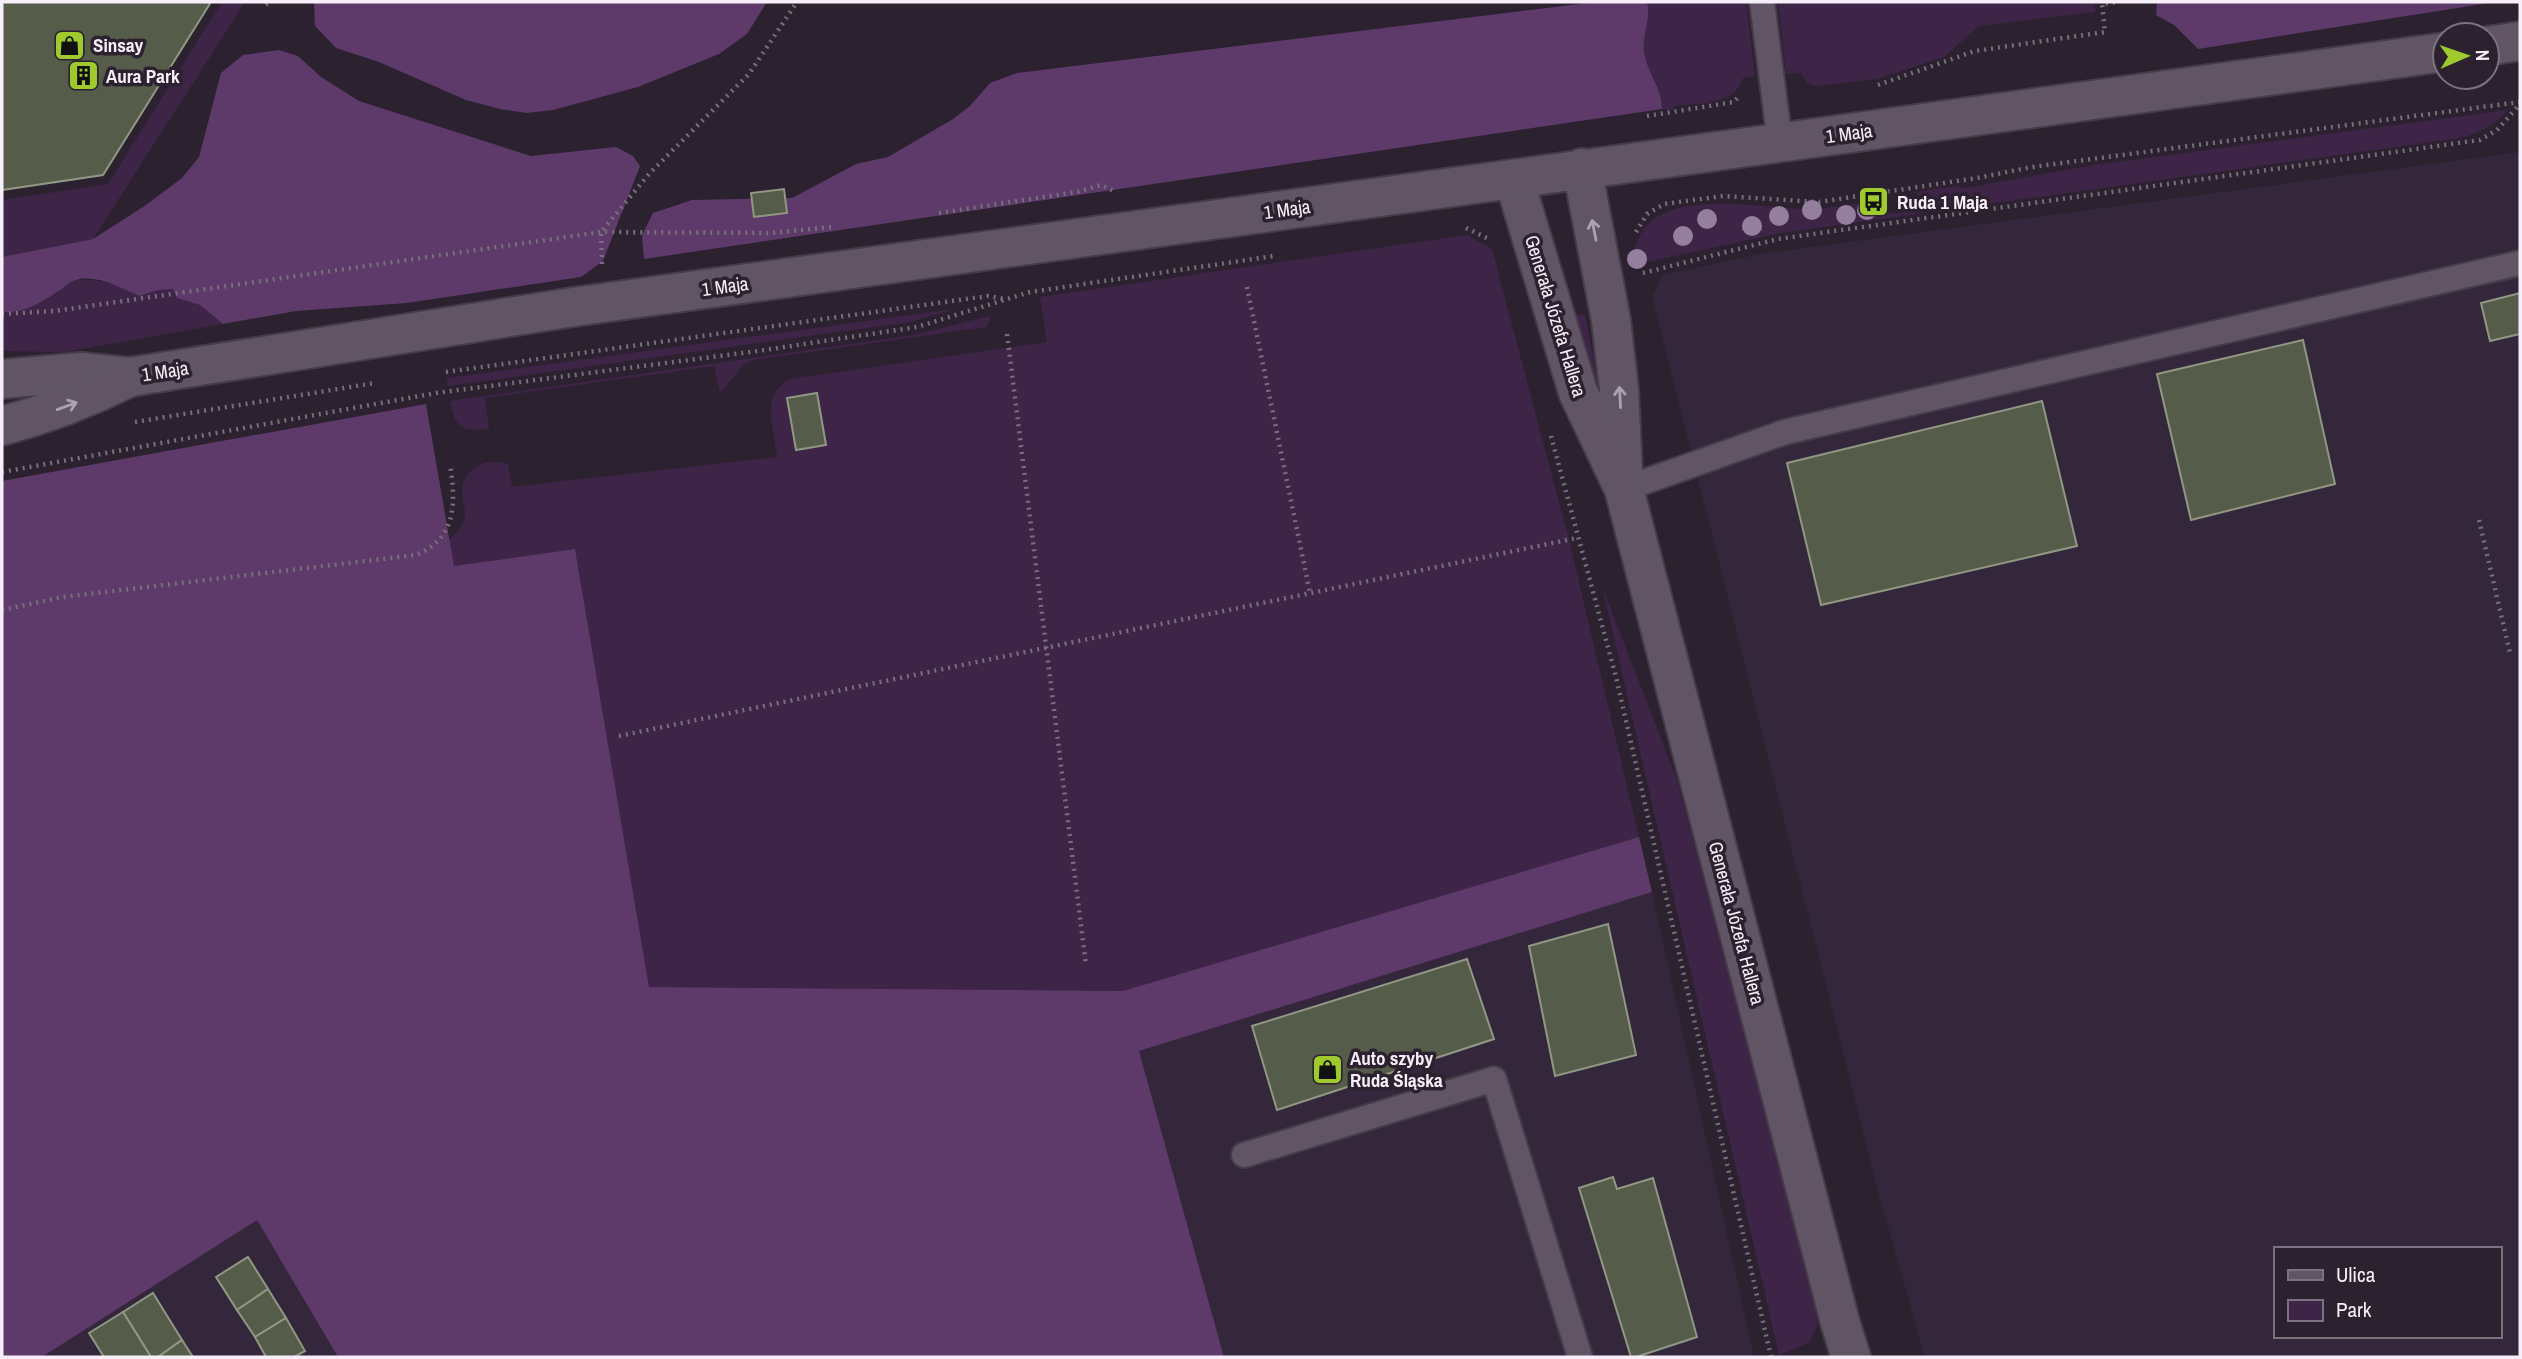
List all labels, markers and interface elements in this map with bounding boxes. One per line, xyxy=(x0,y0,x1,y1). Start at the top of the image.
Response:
north arrow xyxy=(2431,21,2501,91)
shop icon: Sinsay xyxy=(53,28,87,62)
place label: Sinsay xyxy=(93,32,144,58)
text: N xyxy=(2470,49,2496,61)
building icon: Aura Park xyxy=(66,59,100,93)
place label: Aura Park xyxy=(106,63,180,89)
street label: 1 Maja xyxy=(1824,117,1874,149)
bus stop icon: Ruda 1 Maja xyxy=(1857,185,1891,219)
place label: Ruda 1 Maja xyxy=(1897,189,1988,215)
street label: 1 Maja xyxy=(1262,193,1312,225)
one-way arrow xyxy=(1586,219,1600,242)
street label: Generała Józefa Hallera xyxy=(1519,232,1593,400)
street label: 1 Maja xyxy=(700,270,750,302)
street label: 1 Maja xyxy=(140,354,190,387)
one-way arrow xyxy=(1613,385,1626,408)
one-way arrow xyxy=(56,399,78,412)
street label: Generała Józefa Hallera xyxy=(1703,838,1771,1008)
place label: Auto szyby Ruda Śląska xyxy=(1350,1045,1443,1093)
shop icon: Auto szyby Ruda Śląska xyxy=(1310,1052,1344,1086)
legend xyxy=(2274,1247,2501,1338)
text: Ulica xyxy=(2336,1260,2376,1289)
text: Park xyxy=(2336,1295,2372,1324)

